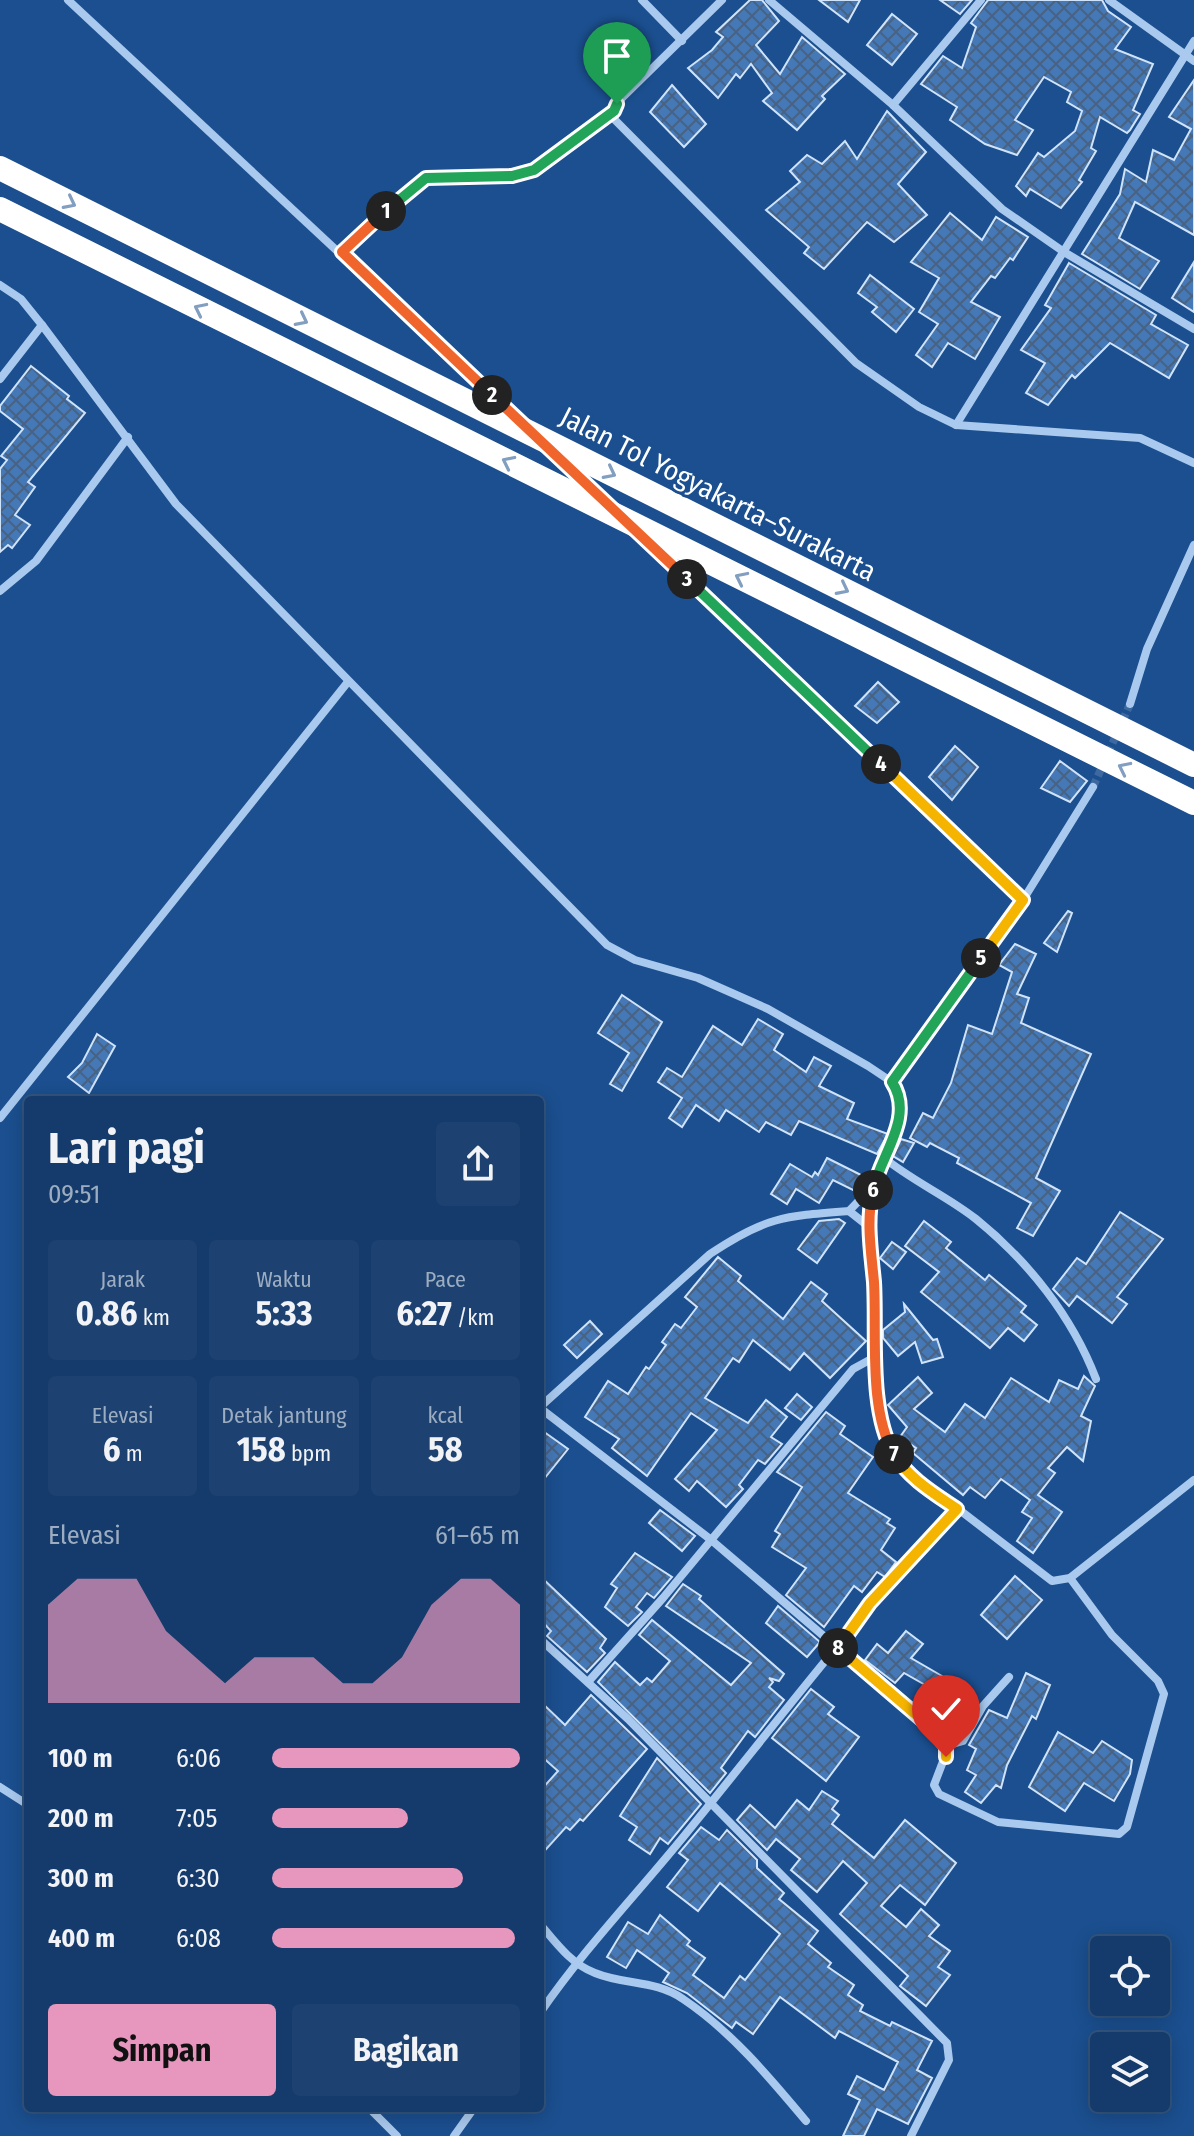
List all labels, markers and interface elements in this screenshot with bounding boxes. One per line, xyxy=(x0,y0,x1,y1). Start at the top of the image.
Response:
pin xyxy=(583,22,651,104)
icon: arrive xyxy=(595,34,639,78)
pin: 1 xyxy=(366,191,406,231)
one-way arrow xyxy=(61,194,76,209)
text: 1 xyxy=(381,197,391,224)
one-way arrow xyxy=(194,303,209,318)
one-way arrow xyxy=(294,310,309,325)
pin: 2 xyxy=(472,375,512,415)
text: 2 xyxy=(487,381,497,408)
street label: Jalan Tol Yogyakarta–Surakarta xyxy=(555,400,881,588)
one-way arrow xyxy=(502,456,517,472)
one-way arrow xyxy=(602,464,617,479)
pin: 3 xyxy=(667,559,707,599)
text: 3 xyxy=(682,565,692,592)
one-way arrow xyxy=(735,572,749,588)
one-way arrow xyxy=(834,580,849,595)
pin: 4 xyxy=(861,744,901,784)
text: 4 xyxy=(875,750,887,777)
one-way arrow xyxy=(1118,763,1133,778)
pin: 5 xyxy=(961,938,1001,978)
text: 5 xyxy=(976,944,986,971)
text: Lari pagi xyxy=(48,1122,205,1175)
button: share xyxy=(436,1122,520,1206)
pin: 6 xyxy=(853,1170,893,1210)
text: 6 xyxy=(867,1176,879,1203)
text: 09:51 xyxy=(48,1179,100,1210)
text: Jarak xyxy=(100,1266,145,1293)
text: Waktu xyxy=(256,1266,312,1293)
text: Pace xyxy=(425,1266,466,1293)
text: 0.86 xyxy=(75,1293,138,1334)
text: 5:33 xyxy=(255,1293,313,1334)
text: 6:27 xyxy=(396,1293,452,1334)
text: km xyxy=(138,1304,170,1331)
text: /km xyxy=(452,1304,494,1331)
text: Elevasi xyxy=(92,1402,154,1429)
text: Detak jantung xyxy=(221,1402,347,1429)
text: kcal xyxy=(428,1402,463,1429)
text: 6 xyxy=(103,1429,121,1470)
text: 158 xyxy=(237,1429,286,1470)
text: 58 xyxy=(428,1429,463,1470)
pin: 7 xyxy=(874,1434,914,1474)
text: m xyxy=(121,1440,143,1467)
text: bpm xyxy=(286,1440,331,1467)
text: 7 xyxy=(889,1440,899,1467)
text: Elevasi xyxy=(48,1520,121,1551)
text: 61–65 m xyxy=(435,1520,520,1551)
pin: 8 xyxy=(818,1628,858,1668)
text: 8 xyxy=(832,1634,844,1661)
pin xyxy=(912,1675,980,1757)
icon: check xyxy=(924,1687,968,1731)
text: 100 m xyxy=(48,1743,113,1774)
text: 6:06 xyxy=(176,1743,221,1774)
text: 200 m xyxy=(48,1803,114,1834)
text: 7:05 xyxy=(176,1803,218,1834)
text: 300 m xyxy=(48,1863,114,1894)
text: 6:30 xyxy=(176,1863,220,1894)
text: 400 m xyxy=(48,1923,115,1954)
text: 6:08 xyxy=(176,1923,221,1954)
map controls xyxy=(1090,1936,1170,2112)
button: locate xyxy=(1090,1936,1170,2016)
button: Simpan xyxy=(48,2004,276,2096)
button: Bagikan xyxy=(292,2004,520,2096)
button: layers xyxy=(1090,2032,1170,2112)

